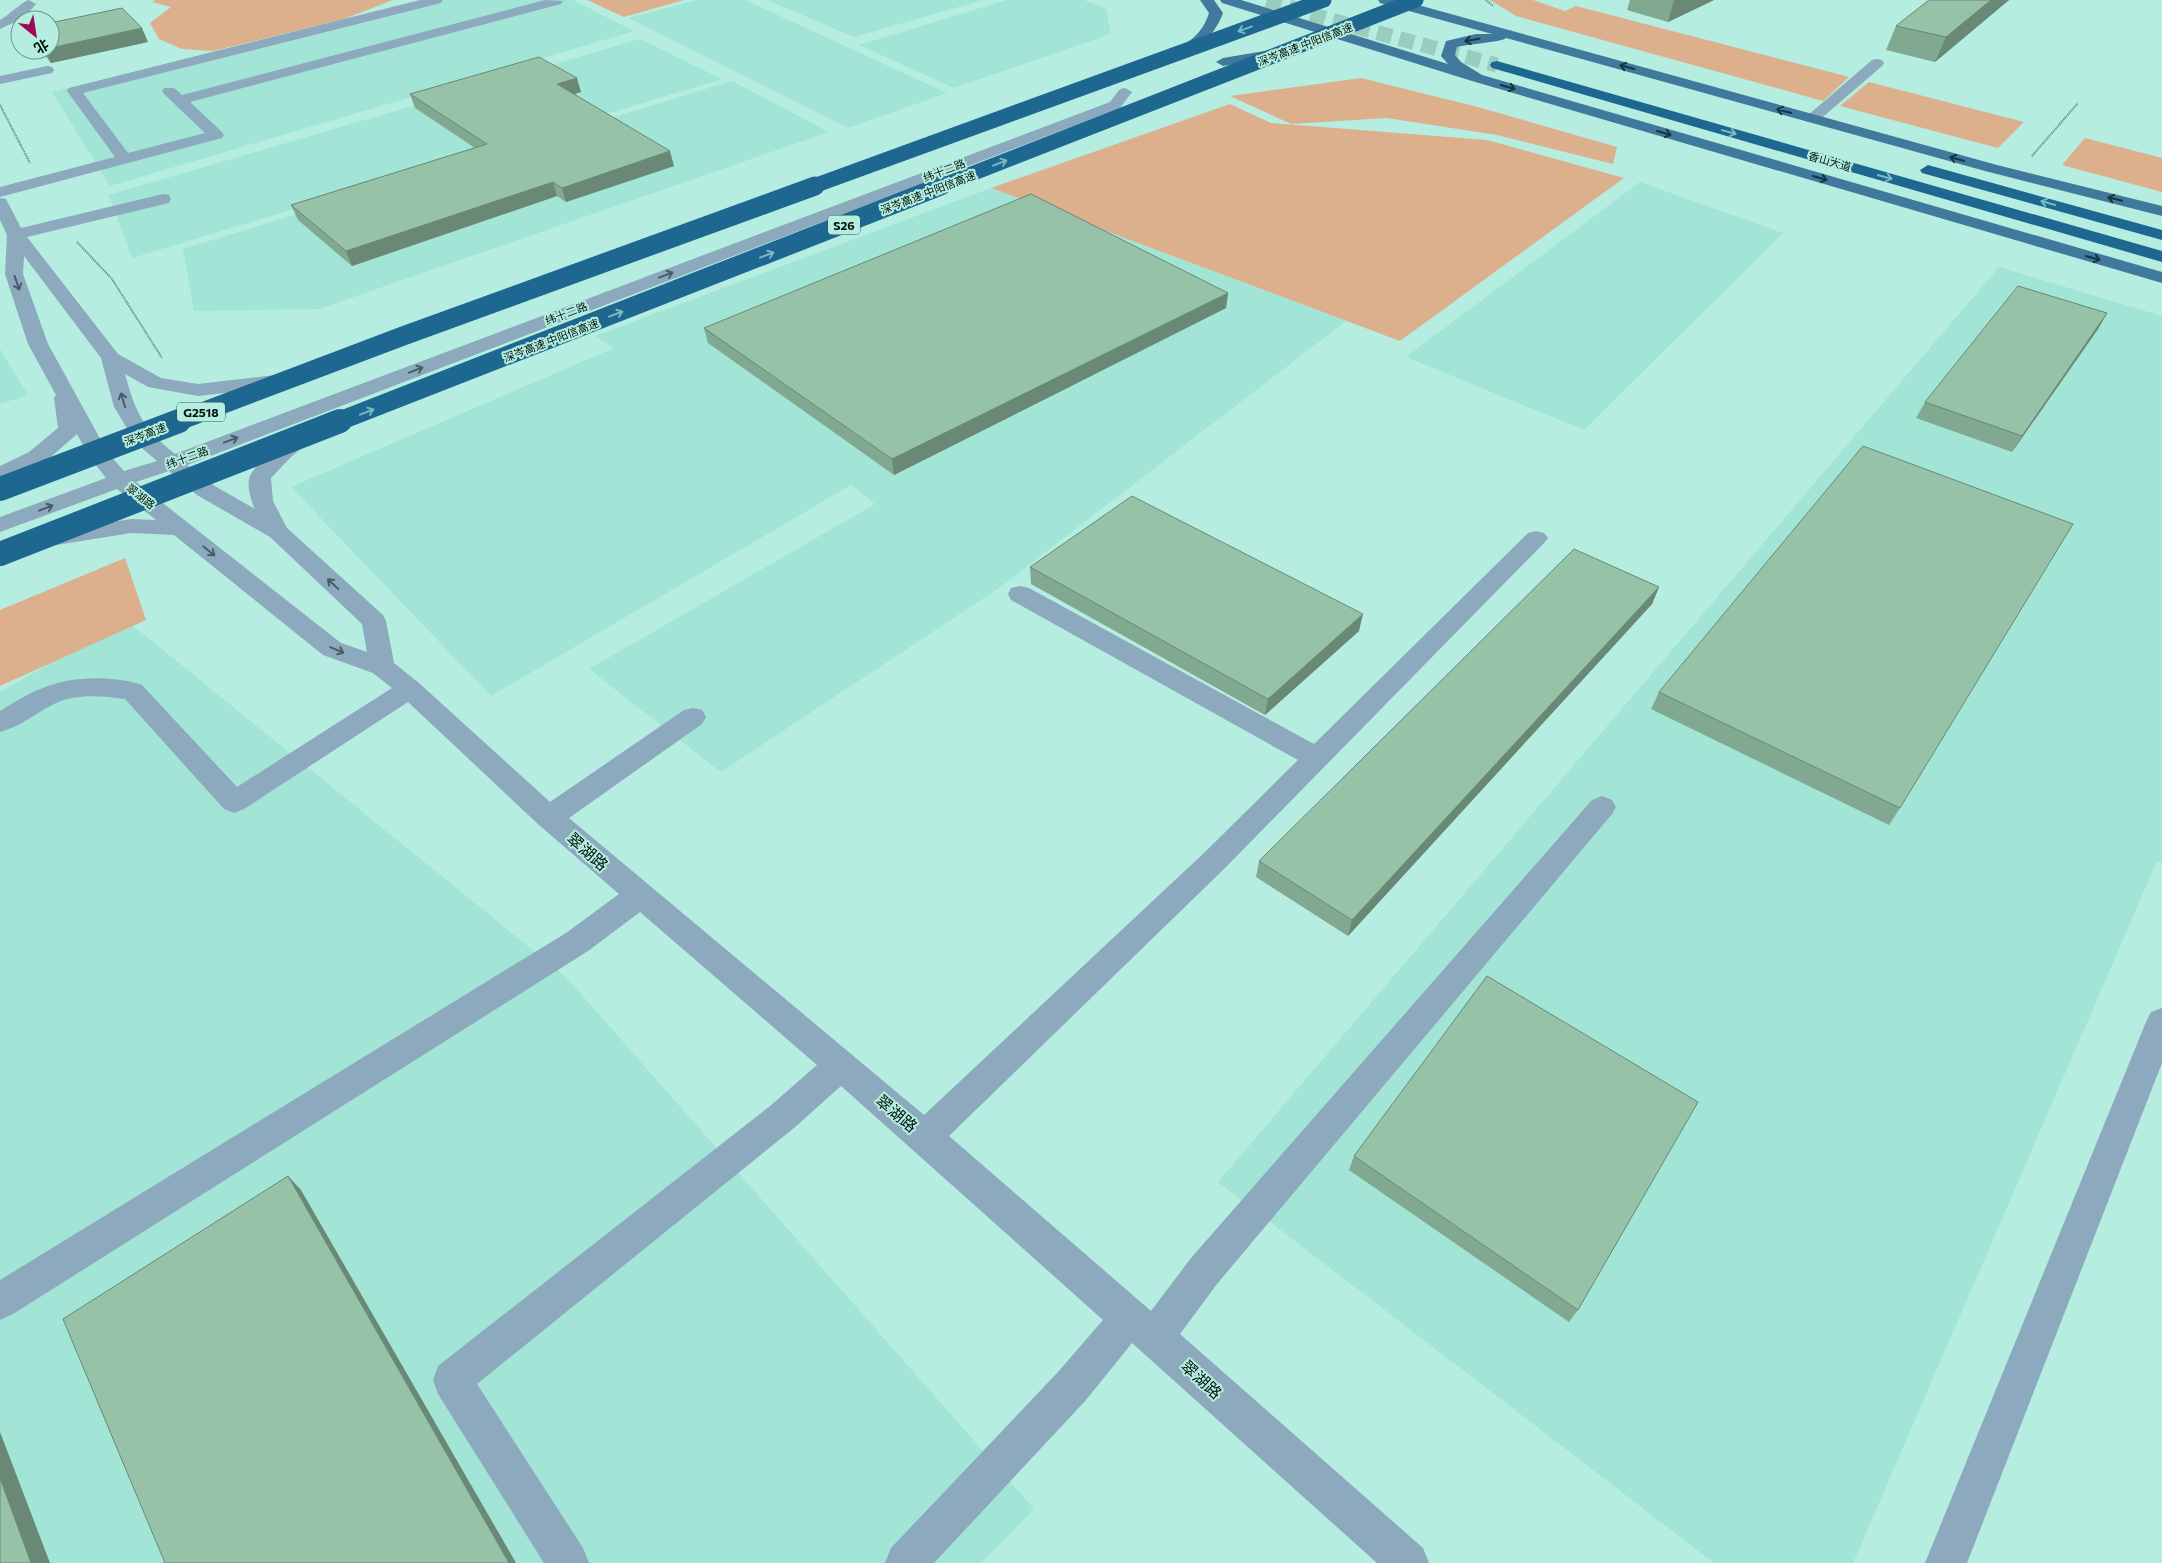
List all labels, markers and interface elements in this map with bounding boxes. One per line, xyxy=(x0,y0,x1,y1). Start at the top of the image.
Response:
north arrow xyxy=(10,10,60,60)
street label: 深岑高速 中阳信高速 xyxy=(1255,20,1355,68)
one-way arrow xyxy=(1238,25,1253,34)
one-way arrow xyxy=(1465,35,1481,45)
text: 北 xyxy=(31,36,52,58)
one-way arrow xyxy=(1620,62,1636,72)
one-way arrow xyxy=(1500,82,1516,92)
one-way arrow xyxy=(1776,105,1792,115)
one-way arrow xyxy=(1655,128,1671,138)
one-way arrow xyxy=(1721,128,1737,138)
street label: 香山大道 xyxy=(1807,149,1853,173)
one-way arrow xyxy=(1950,153,1966,163)
street label: 纬十二路 xyxy=(921,156,967,184)
one-way arrow xyxy=(992,158,1007,168)
street label: 深岑高速 中阳信高速 xyxy=(878,168,978,216)
one-way arrow xyxy=(1877,173,1893,183)
one-way arrow xyxy=(1811,174,1827,184)
one-way arrow xyxy=(2107,194,2123,203)
one-way arrow xyxy=(2040,198,2056,208)
road number: S26 xyxy=(828,216,860,234)
one-way arrow xyxy=(759,250,774,259)
one-way arrow xyxy=(2085,254,2101,264)
one-way arrow xyxy=(658,270,673,279)
one-way arrow xyxy=(13,275,22,290)
street label: 纬十二路 xyxy=(543,299,589,327)
one-way arrow xyxy=(608,309,623,319)
street label: 深岑高速 中阳信高速 xyxy=(501,316,601,364)
one-way arrow xyxy=(408,365,423,374)
one-way arrow xyxy=(117,392,127,408)
road number: G2518 xyxy=(177,402,225,422)
one-way arrow xyxy=(359,407,374,416)
street label: 深岑高速 xyxy=(122,420,168,448)
one-way arrow xyxy=(223,435,238,444)
street label: 纬十二路 xyxy=(164,443,210,471)
street label: 翠湖路 xyxy=(124,481,158,511)
one-way arrow xyxy=(37,503,53,512)
one-way arrow xyxy=(202,545,215,556)
one-way arrow xyxy=(327,578,340,590)
one-way arrow xyxy=(329,646,344,656)
street label: 翠湖路 xyxy=(564,828,612,874)
street label: 翠湖路 xyxy=(873,1090,921,1136)
street label: 翠湖路 xyxy=(1178,1356,1226,1402)

